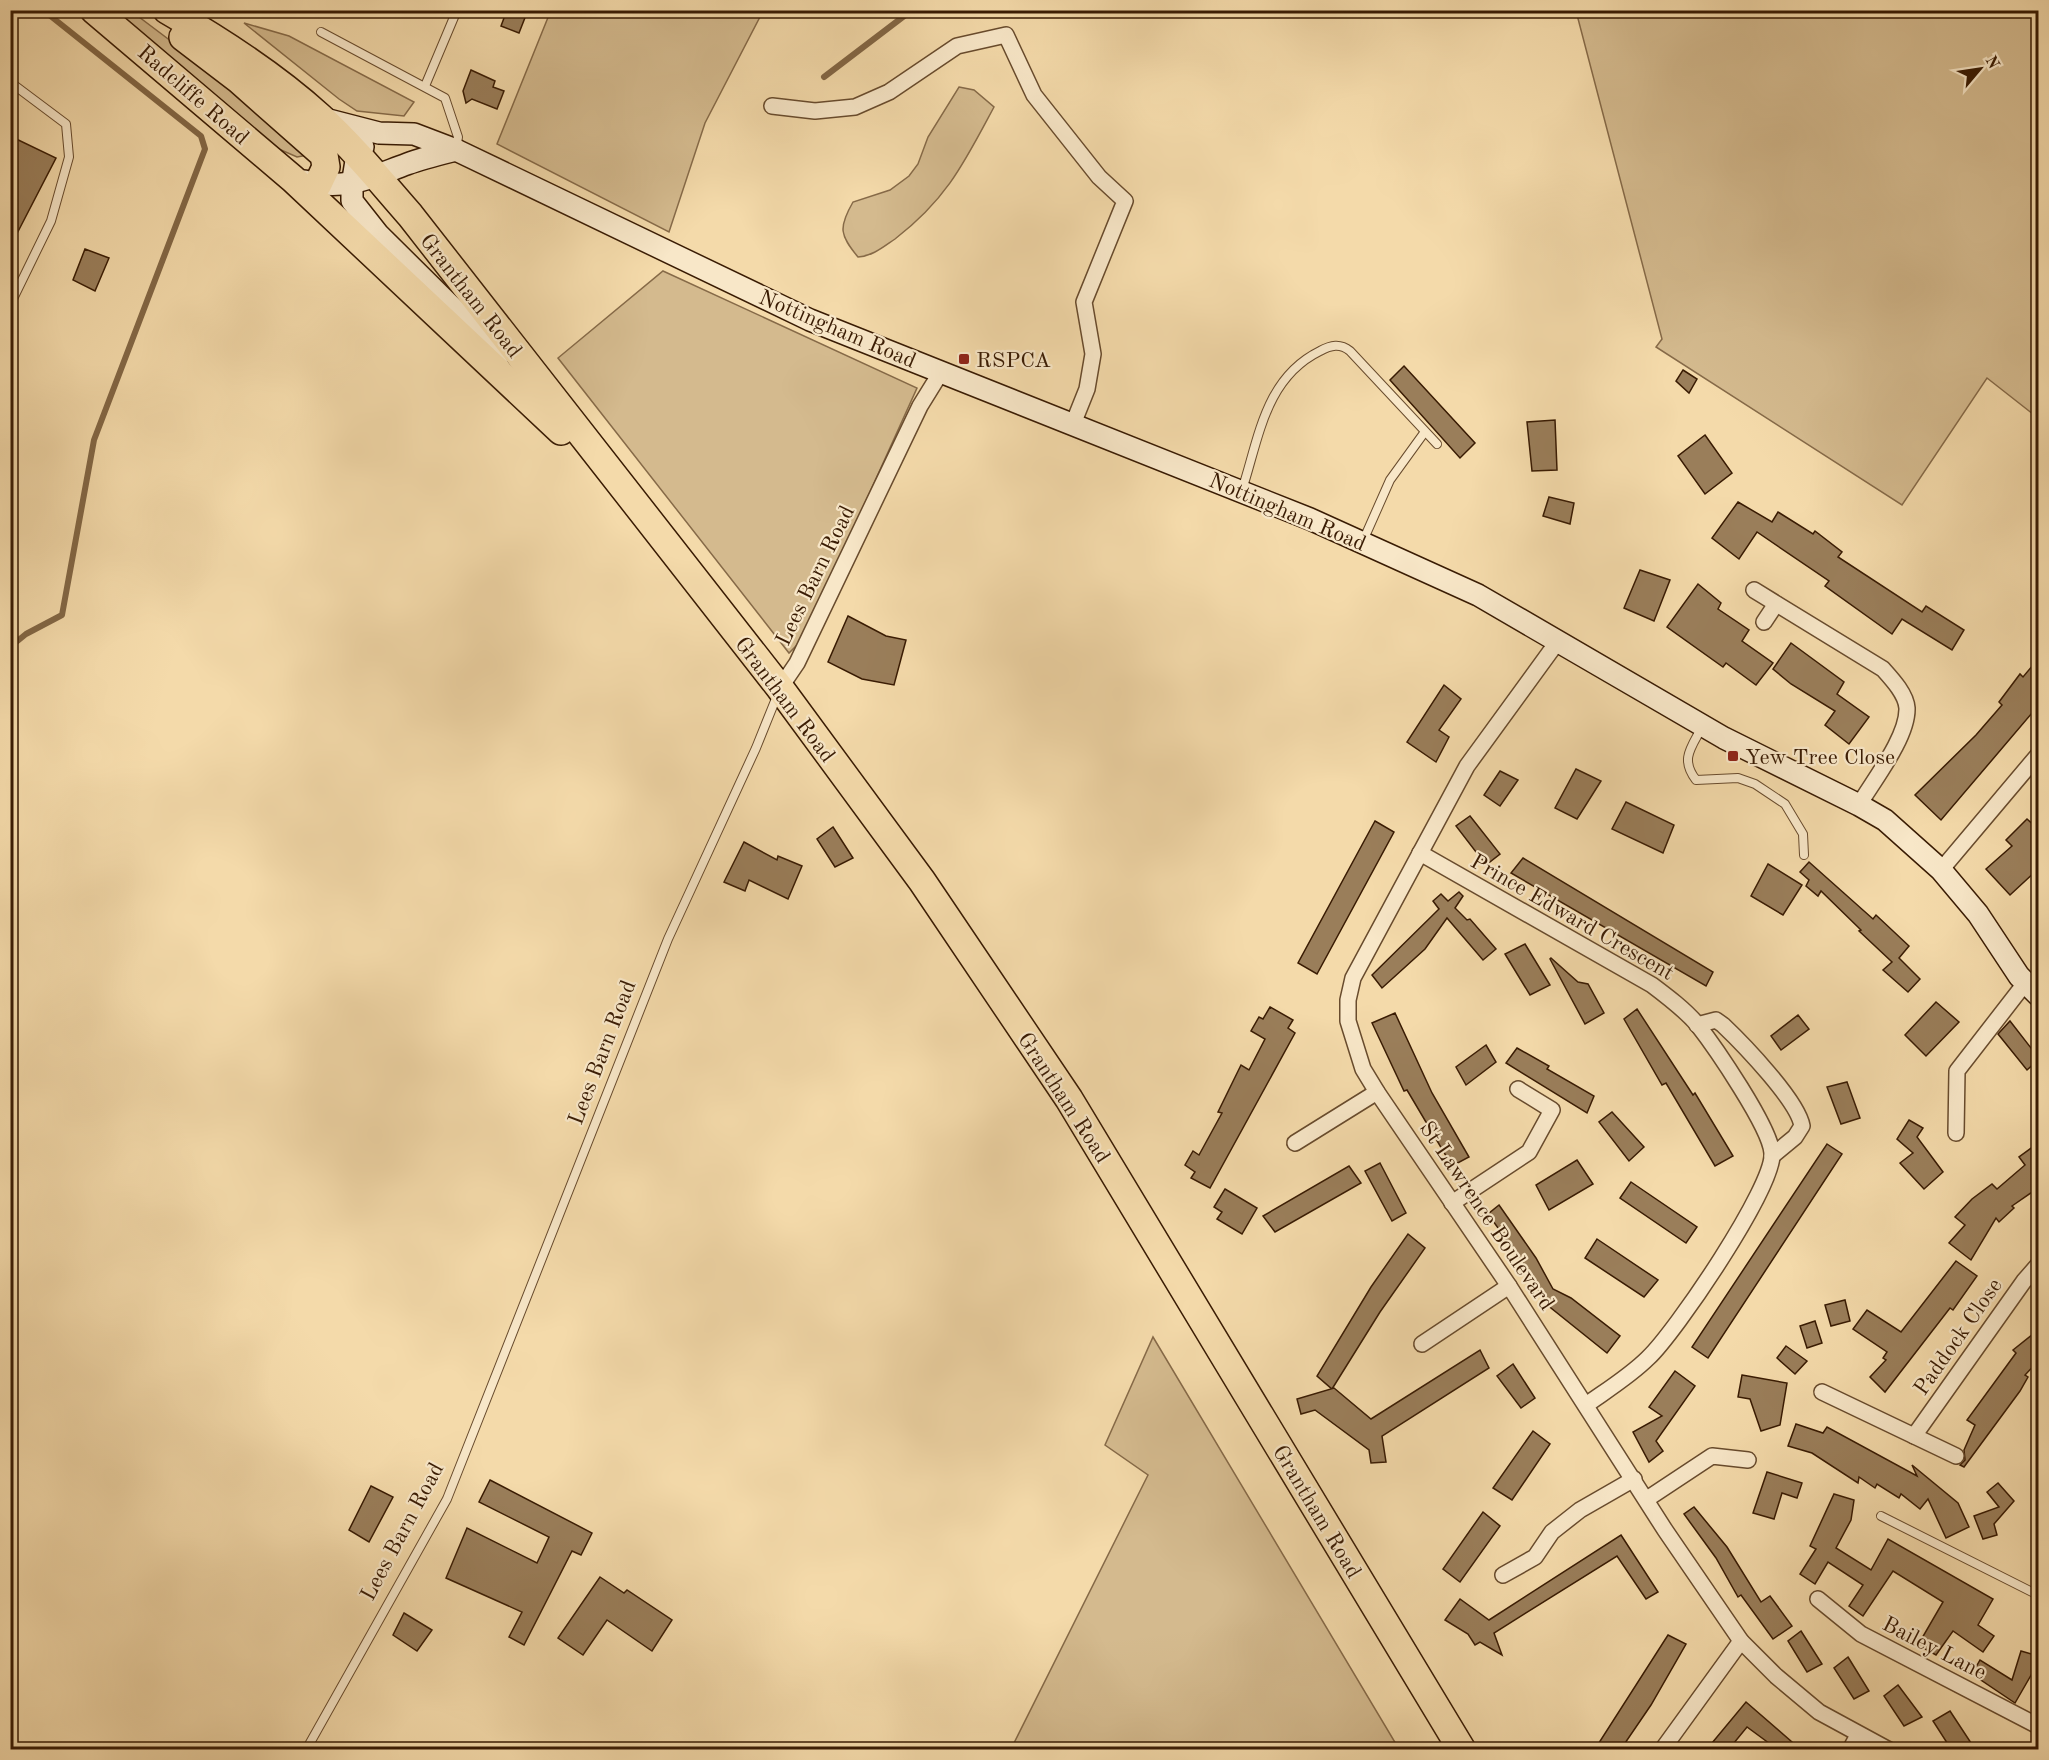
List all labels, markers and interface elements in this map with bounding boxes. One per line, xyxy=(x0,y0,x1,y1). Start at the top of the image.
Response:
north arrow xyxy=(1950,39,2010,99)
street label: Radcliffe Road xyxy=(133,41,253,150)
text: N xyxy=(1981,53,2002,73)
street label: Grantham Road xyxy=(415,230,526,362)
street label: Nottingham Road xyxy=(755,287,919,373)
place label: RSPCA xyxy=(976,350,1051,372)
marker: RSPCA xyxy=(957,352,971,366)
street label: Nottingham Road xyxy=(1205,470,1369,556)
street label: Lees Barn Road xyxy=(772,502,859,649)
street label: Grantham Road xyxy=(730,633,839,767)
place label: Yew Tree Close xyxy=(1745,747,1895,769)
marker: Yew Tree Close xyxy=(1726,749,1740,763)
street label: Prince Edward Crescent xyxy=(1466,850,1678,985)
street label: Lees Barn Road xyxy=(565,977,641,1128)
street label: Grantham Road xyxy=(1013,1029,1114,1167)
street label: St Lawrence Boulevard xyxy=(1415,1118,1558,1315)
street label: Paddock Close xyxy=(1910,1275,2007,1400)
street label: Grantham Road xyxy=(1268,1442,1365,1582)
street label: Lees Barn Road xyxy=(357,1459,448,1605)
street label: Bailey Lane xyxy=(1879,1613,1990,1684)

